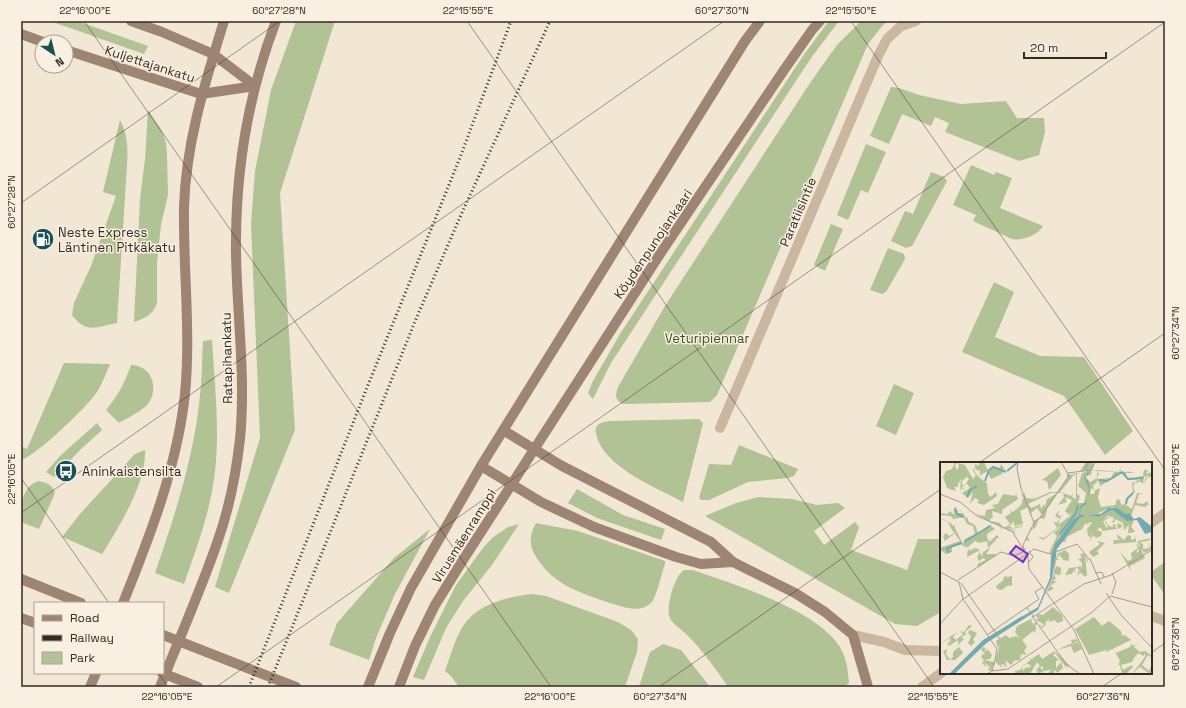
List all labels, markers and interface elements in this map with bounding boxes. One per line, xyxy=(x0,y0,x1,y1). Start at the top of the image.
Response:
text: 22°16'00"E xyxy=(59,4,111,17)
text: 60°27'28"N xyxy=(252,4,306,17)
text: 22°15'55"E xyxy=(443,4,494,17)
text: 60°27'30"N xyxy=(695,4,749,17)
text: 22°15'50"E xyxy=(826,4,877,17)
north arrow xyxy=(34,34,74,74)
scale bar xyxy=(1024,34,1106,60)
text: 20 m xyxy=(1030,40,1058,56)
street label: Kuljettajankatu xyxy=(103,41,197,87)
text: N xyxy=(53,54,67,70)
text: 60°27'28"N xyxy=(5,175,18,229)
street label: Paratiisintie xyxy=(776,175,820,249)
street label: Köydenpunojankaari xyxy=(610,186,696,302)
place label: Neste Express Läntinen Pitkäkatu xyxy=(58,224,176,256)
fuel station icon: Neste Express Läntinen Pitkäkatu xyxy=(30,226,56,252)
text: 60°27'34"N xyxy=(1169,306,1182,360)
street label: Ratapihankatu xyxy=(218,312,236,404)
park label: Veturipiennar xyxy=(665,330,749,347)
text: 22°15'50"E xyxy=(1169,443,1182,494)
text: 22°16'05"E xyxy=(5,453,18,504)
bus stop icon: Aninkaistensilta xyxy=(53,458,79,484)
inset map xyxy=(940,462,1152,674)
place label: Aninkaistensilta xyxy=(82,463,182,480)
street label: Virusmäenramppi xyxy=(428,486,500,586)
legend xyxy=(34,602,164,674)
text: Road xyxy=(70,610,99,626)
text: 60°27'36"N xyxy=(1169,617,1182,671)
text: Railway xyxy=(70,630,114,646)
text: Park xyxy=(70,650,95,666)
text: 22°16'05"E xyxy=(142,690,193,703)
text: 22°16'00"E xyxy=(524,690,576,703)
text: 60°27'34"N xyxy=(633,690,687,703)
text: 22°15'55"E xyxy=(908,690,959,703)
text: 60°27'36"N xyxy=(1076,690,1130,703)

